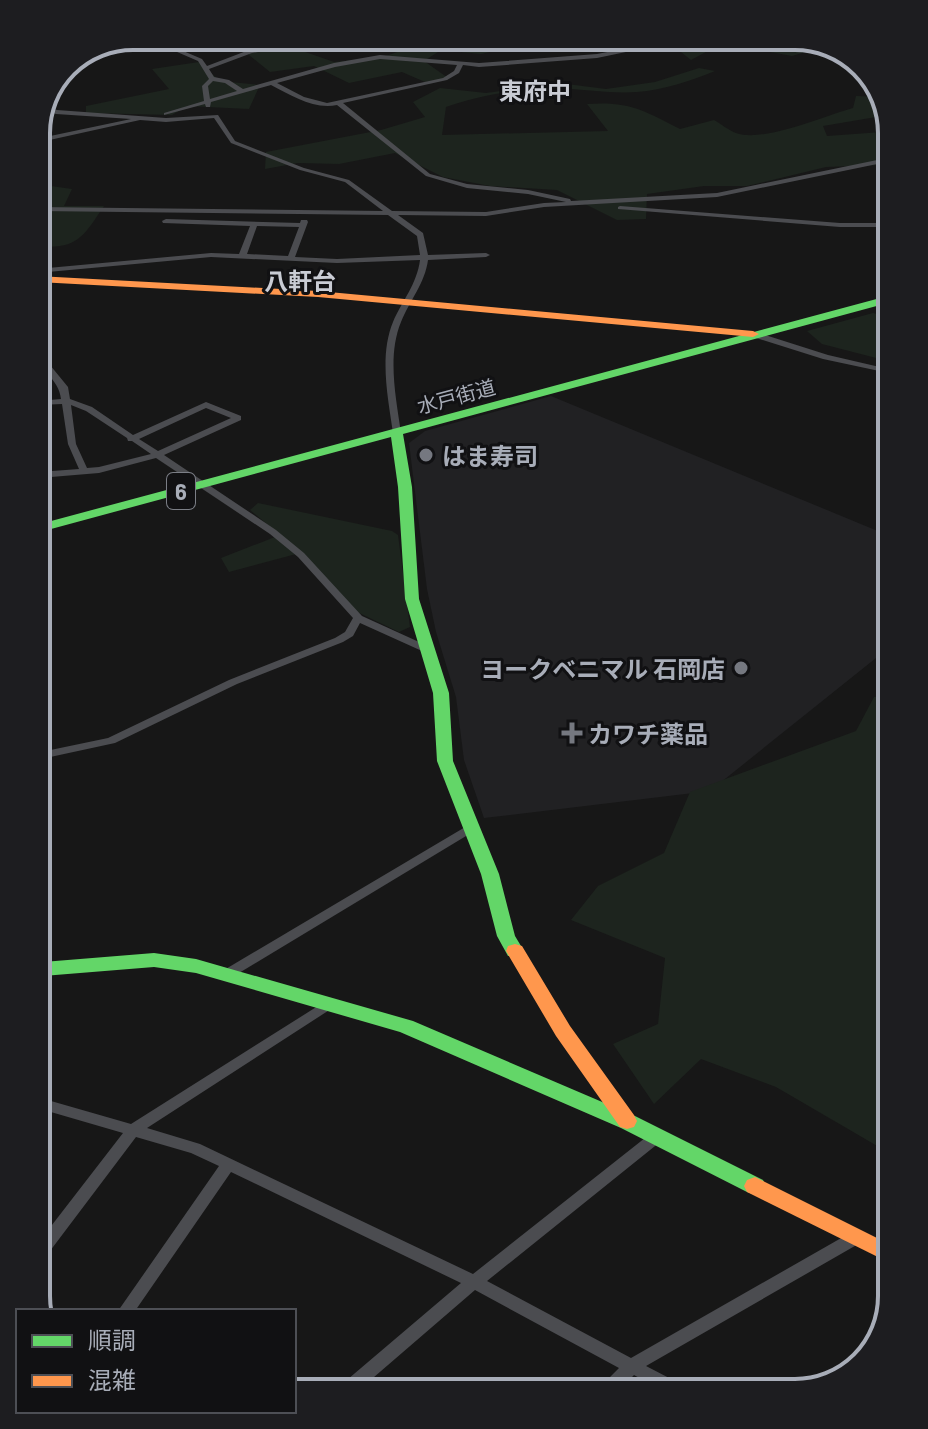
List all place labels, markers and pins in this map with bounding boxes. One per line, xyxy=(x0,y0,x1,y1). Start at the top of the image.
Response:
place label: はま寿司 xyxy=(442,441,538,470)
marker: はま寿司 xyxy=(417,446,435,464)
place label: ヨークベニマル 石岡店 xyxy=(480,654,725,683)
marker: ヨークベニマル 石岡店 xyxy=(732,659,750,677)
place label: カワチ薬品 xyxy=(588,719,708,748)
marker: カワチ薬品 xyxy=(563,724,581,742)

